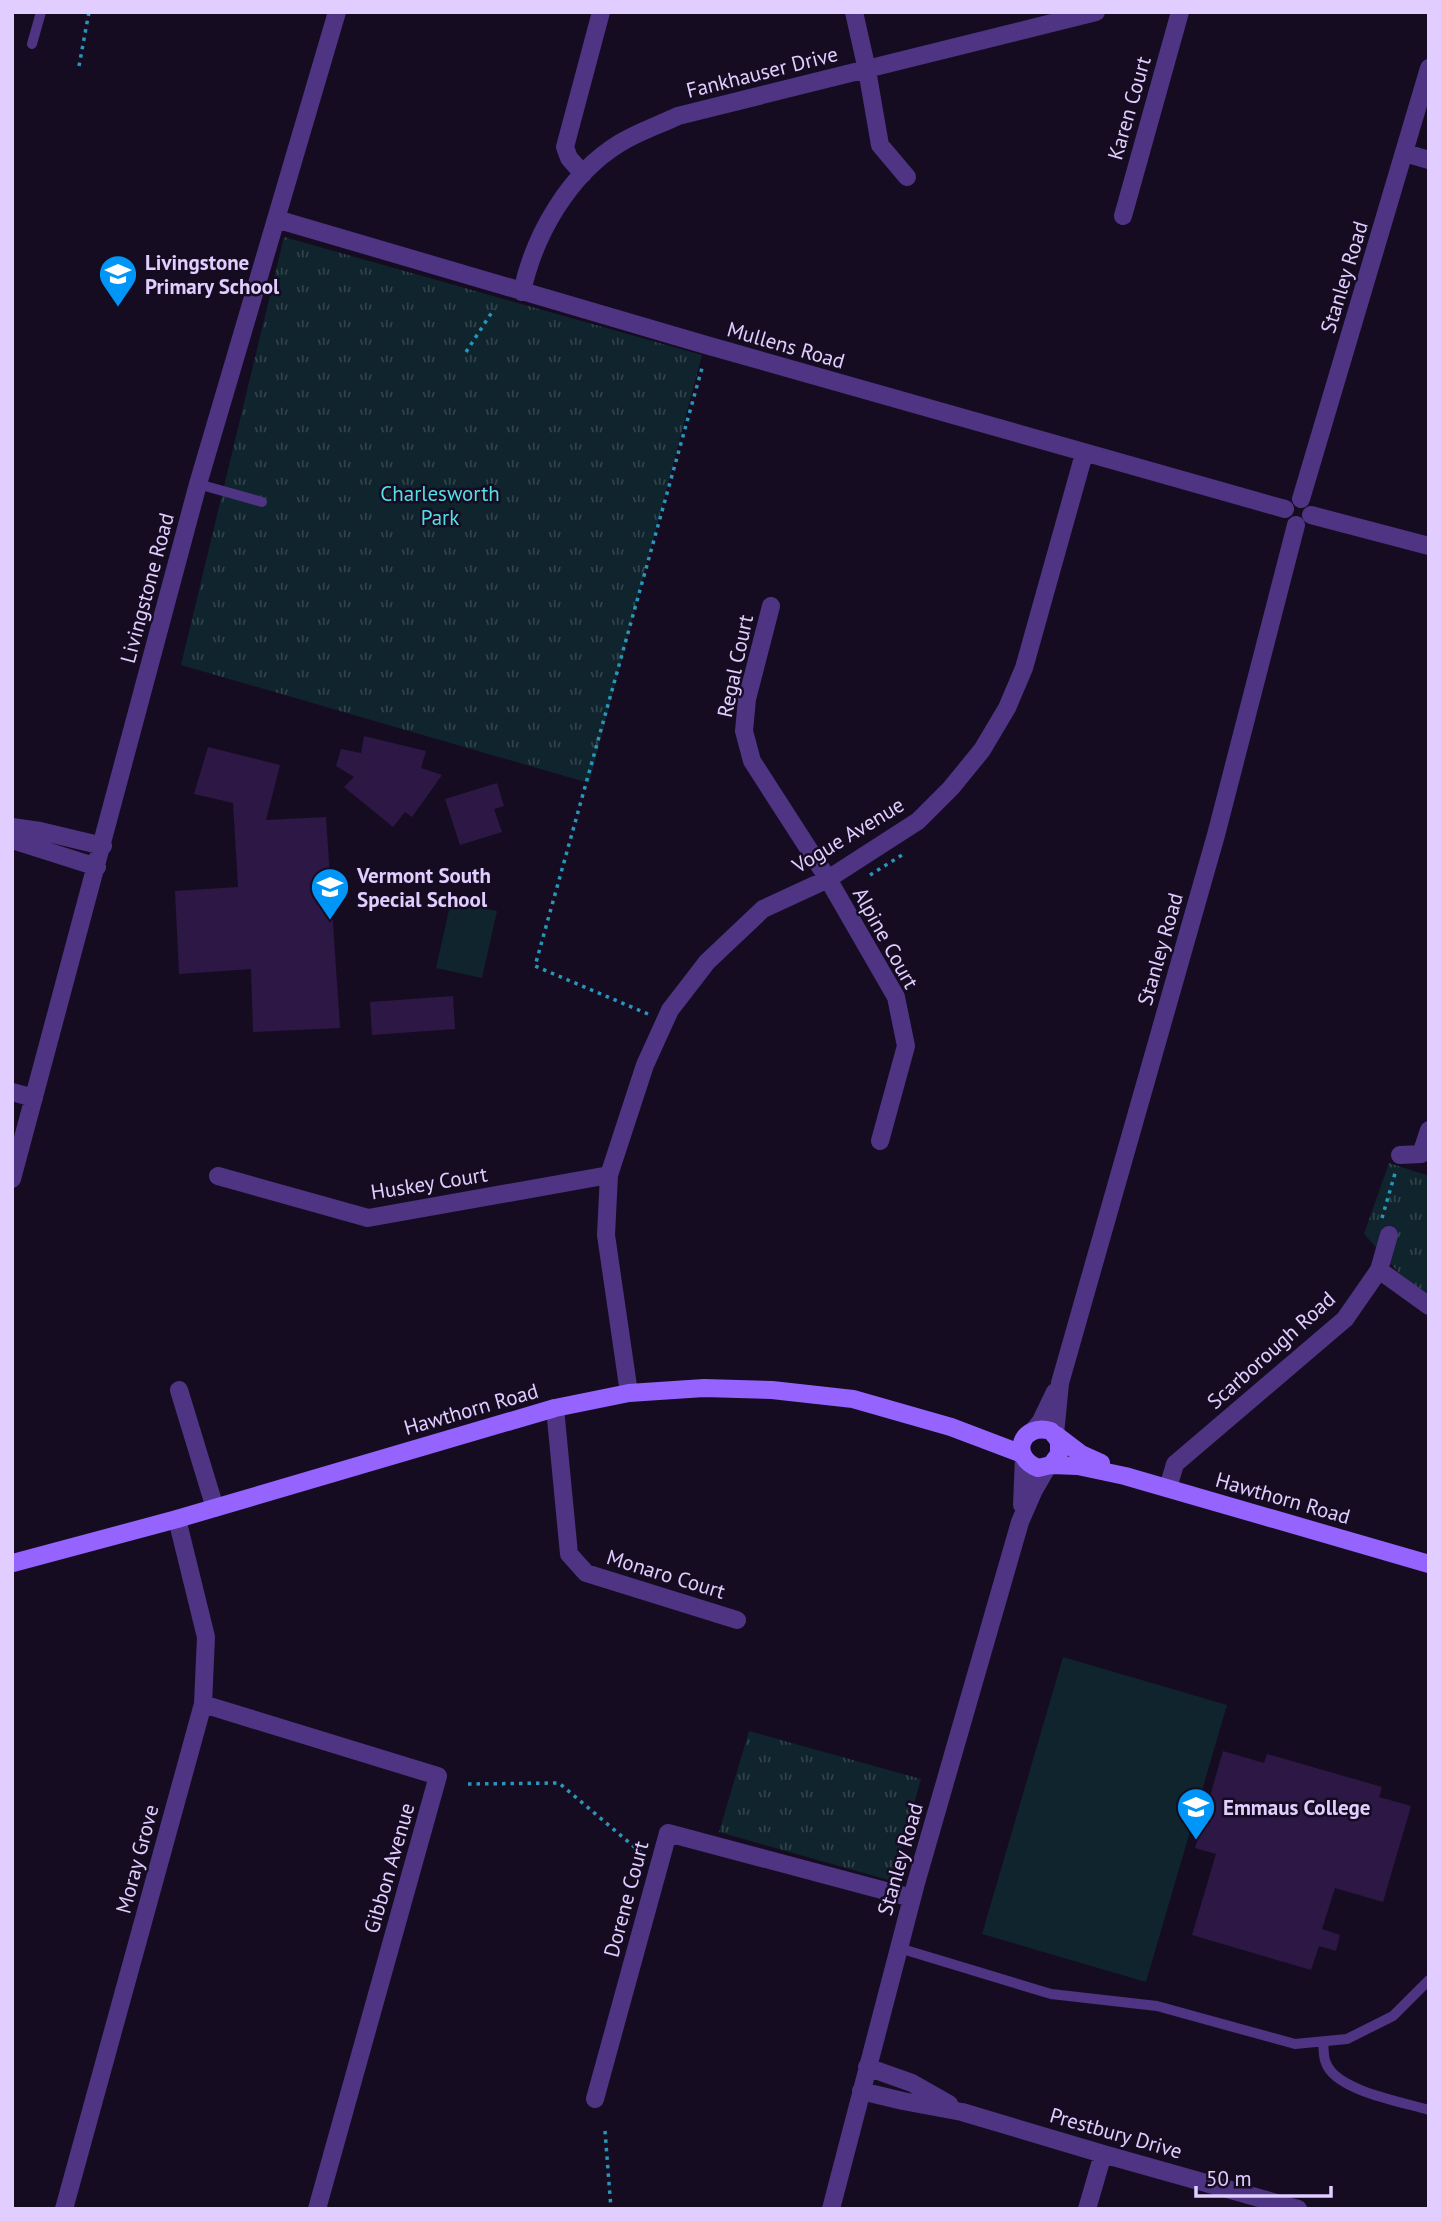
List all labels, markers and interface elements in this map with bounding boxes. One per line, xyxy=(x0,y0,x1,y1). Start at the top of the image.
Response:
street label: Fankhauser Drive xyxy=(683,40,841,104)
street label: Karen Court xyxy=(1101,53,1157,163)
street label: Stanley Road xyxy=(1314,218,1374,336)
place label: Livingstone Primary School xyxy=(145,249,280,300)
school or university icon: Livingstone Primary School xyxy=(97,253,139,308)
street label: Mullens Road xyxy=(724,315,848,375)
park label: Charlesworth Park xyxy=(380,480,500,531)
street label: Livingstone Road xyxy=(114,510,180,666)
street label: Regal Court xyxy=(711,612,759,720)
street label: Vogue Avenue xyxy=(786,791,909,879)
place label: Vermont South Special School xyxy=(356,862,491,913)
school or university icon: Vermont South Special School xyxy=(309,866,351,921)
street label: Alpine Court xyxy=(847,883,925,993)
street label: Stanley Road xyxy=(1131,890,1189,1008)
street label: Huskey Court xyxy=(369,1160,489,1206)
street label: Scarborough Road xyxy=(1201,1285,1341,1415)
street label: Hawthorn Road xyxy=(401,1377,541,1441)
street label: Hawthorn Road xyxy=(1213,1466,1353,1530)
street label: Monaro Court xyxy=(603,1543,729,1605)
school or university icon: Emmaus College xyxy=(1175,1786,1217,1841)
place label: Emmaus College xyxy=(1223,1794,1370,1821)
street label: Gibbon Avenue xyxy=(357,1800,421,1936)
street label: Stanley Road xyxy=(871,1800,929,1918)
street label: Moray Grove xyxy=(110,1802,164,1916)
street label: Dorene Court xyxy=(598,1838,654,1960)
street label: Prestbury Drive xyxy=(1047,2101,1185,2165)
scale bar xyxy=(1196,2154,1331,2198)
text: 50 m xyxy=(1206,2165,1252,2192)

